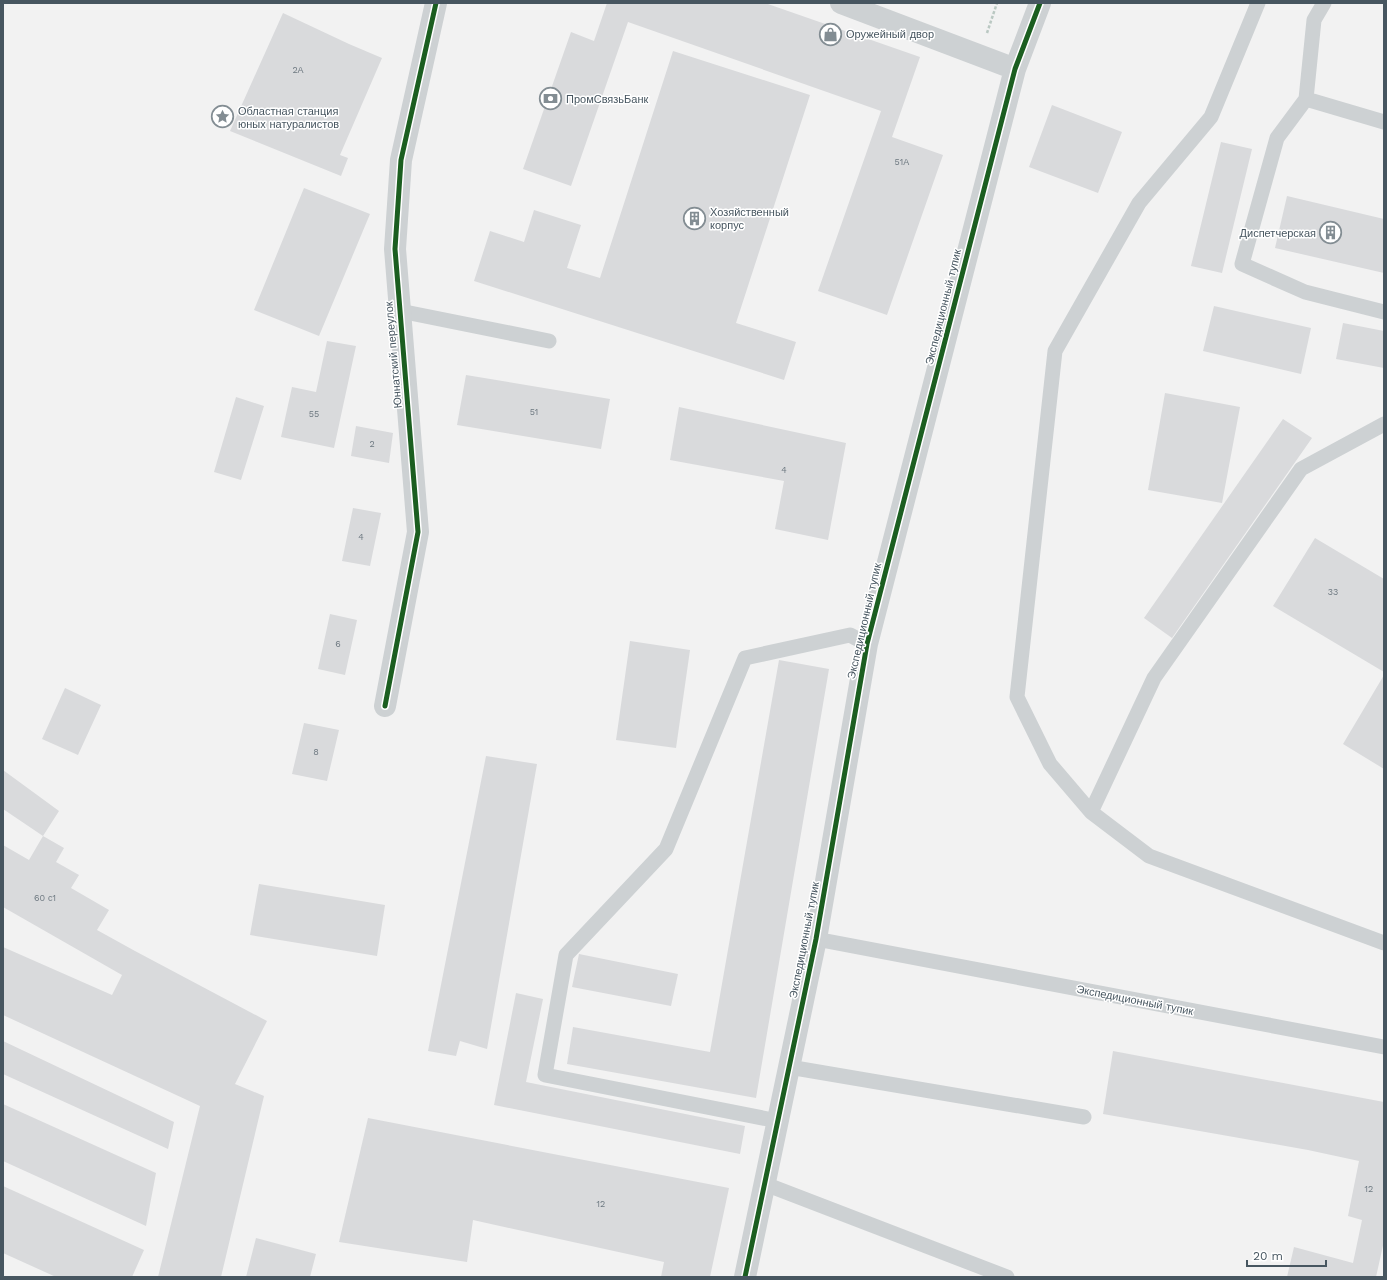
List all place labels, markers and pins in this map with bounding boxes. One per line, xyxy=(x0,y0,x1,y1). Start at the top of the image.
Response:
shop icon: Оружейный двор xyxy=(817,21,843,47)
place label: Оружейный двор xyxy=(846,28,934,41)
bank icon: ПромСвязьБанк xyxy=(538,86,564,112)
place label: ПромСвязьБанк xyxy=(566,93,649,106)
place icon: Областная станция юных натуралистов xyxy=(210,104,236,130)
place label: Областная станция юных натуралистов xyxy=(238,105,339,131)
building icon: Хозяйственный корпус xyxy=(682,205,708,231)
place label: Хозяйственный корпус xyxy=(710,206,789,232)
building icon: Диспетчерская xyxy=(1318,220,1344,246)
place label: Диспетчерская xyxy=(1240,227,1316,240)

